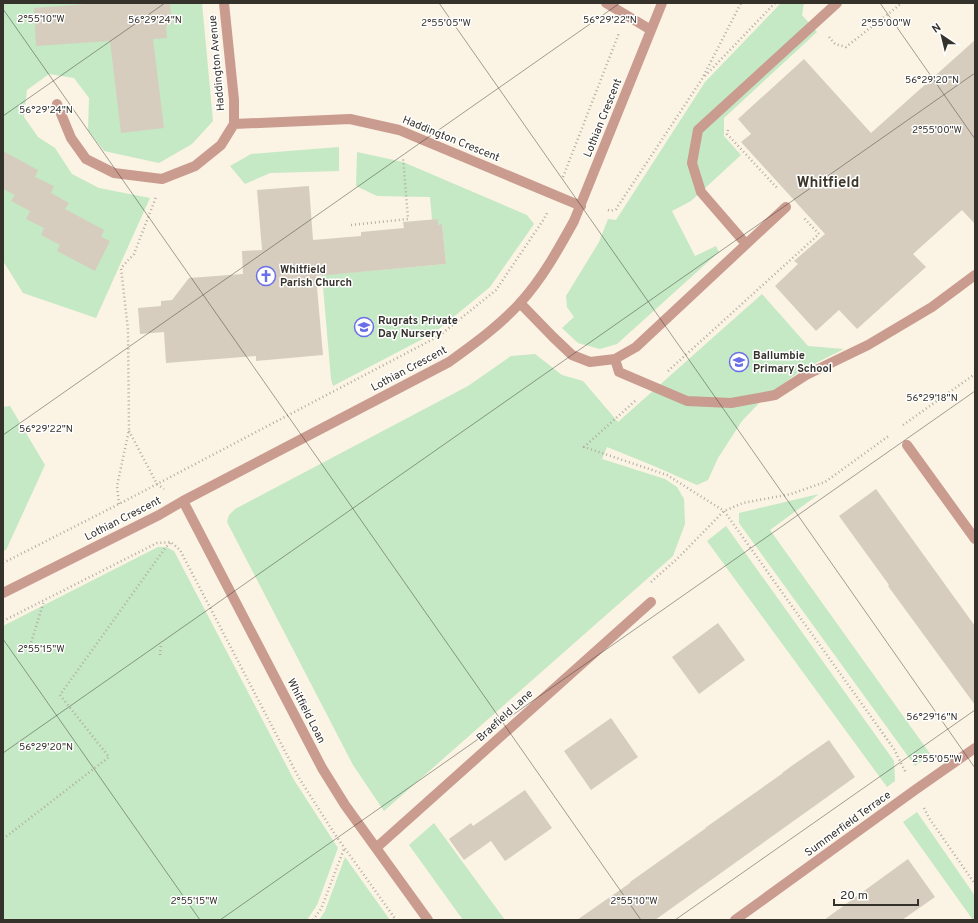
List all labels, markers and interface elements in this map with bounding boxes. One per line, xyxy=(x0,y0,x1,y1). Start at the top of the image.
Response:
text: 2°55'10"W xyxy=(17,13,65,26)
text: 56°29'24"N xyxy=(128,14,182,27)
street label: Haddington Avenue xyxy=(206,14,228,112)
text: 56°29'22"N xyxy=(583,14,637,27)
north arrow xyxy=(922,16,962,56)
text: 2°55'05"W xyxy=(421,17,471,30)
text: 2°55'00"W xyxy=(861,17,911,30)
text: N xyxy=(930,21,944,37)
text: 56°29'20"N xyxy=(905,74,959,87)
street label: Lothian Crescent xyxy=(581,77,625,159)
text: 56°29'24"N xyxy=(19,104,73,117)
street label: Haddington Crescent xyxy=(400,113,502,165)
text: 2°55'00"W xyxy=(912,124,962,137)
district label: Whitfield xyxy=(797,174,859,193)
place label: Whitfield Parish Church xyxy=(280,263,352,290)
church icon: Whitfield Parish Church xyxy=(255,265,277,287)
place label: Rugrats Private Day Nursery xyxy=(378,314,458,341)
school or university icon: Rugrats Private Day Nursery xyxy=(353,316,375,338)
street label: Lothian Crescent xyxy=(369,343,449,395)
place label: Ballumbie Primary School xyxy=(753,349,832,376)
school or university icon: Ballumbie Primary School xyxy=(728,351,750,373)
text: 56°29'18"N xyxy=(906,392,958,405)
text: 56°29'22"N xyxy=(19,423,73,436)
street label: Lothian Crescent xyxy=(83,494,163,544)
text: 2°55'15"W xyxy=(17,643,65,656)
street label: Whitfield Loan xyxy=(284,676,328,746)
street label: Braefield Lane xyxy=(474,687,536,745)
text: 56°29'16"N xyxy=(906,711,958,724)
text: 56°29'20"N xyxy=(19,741,73,754)
text: 2°55'05"W xyxy=(912,753,962,766)
street label: Summerfield Terrace xyxy=(802,788,894,860)
scale bar xyxy=(834,881,918,907)
text: 20 m xyxy=(840,888,868,904)
text: 2°55'15"W xyxy=(170,895,218,908)
text: 2°55'10"W xyxy=(610,895,658,908)

